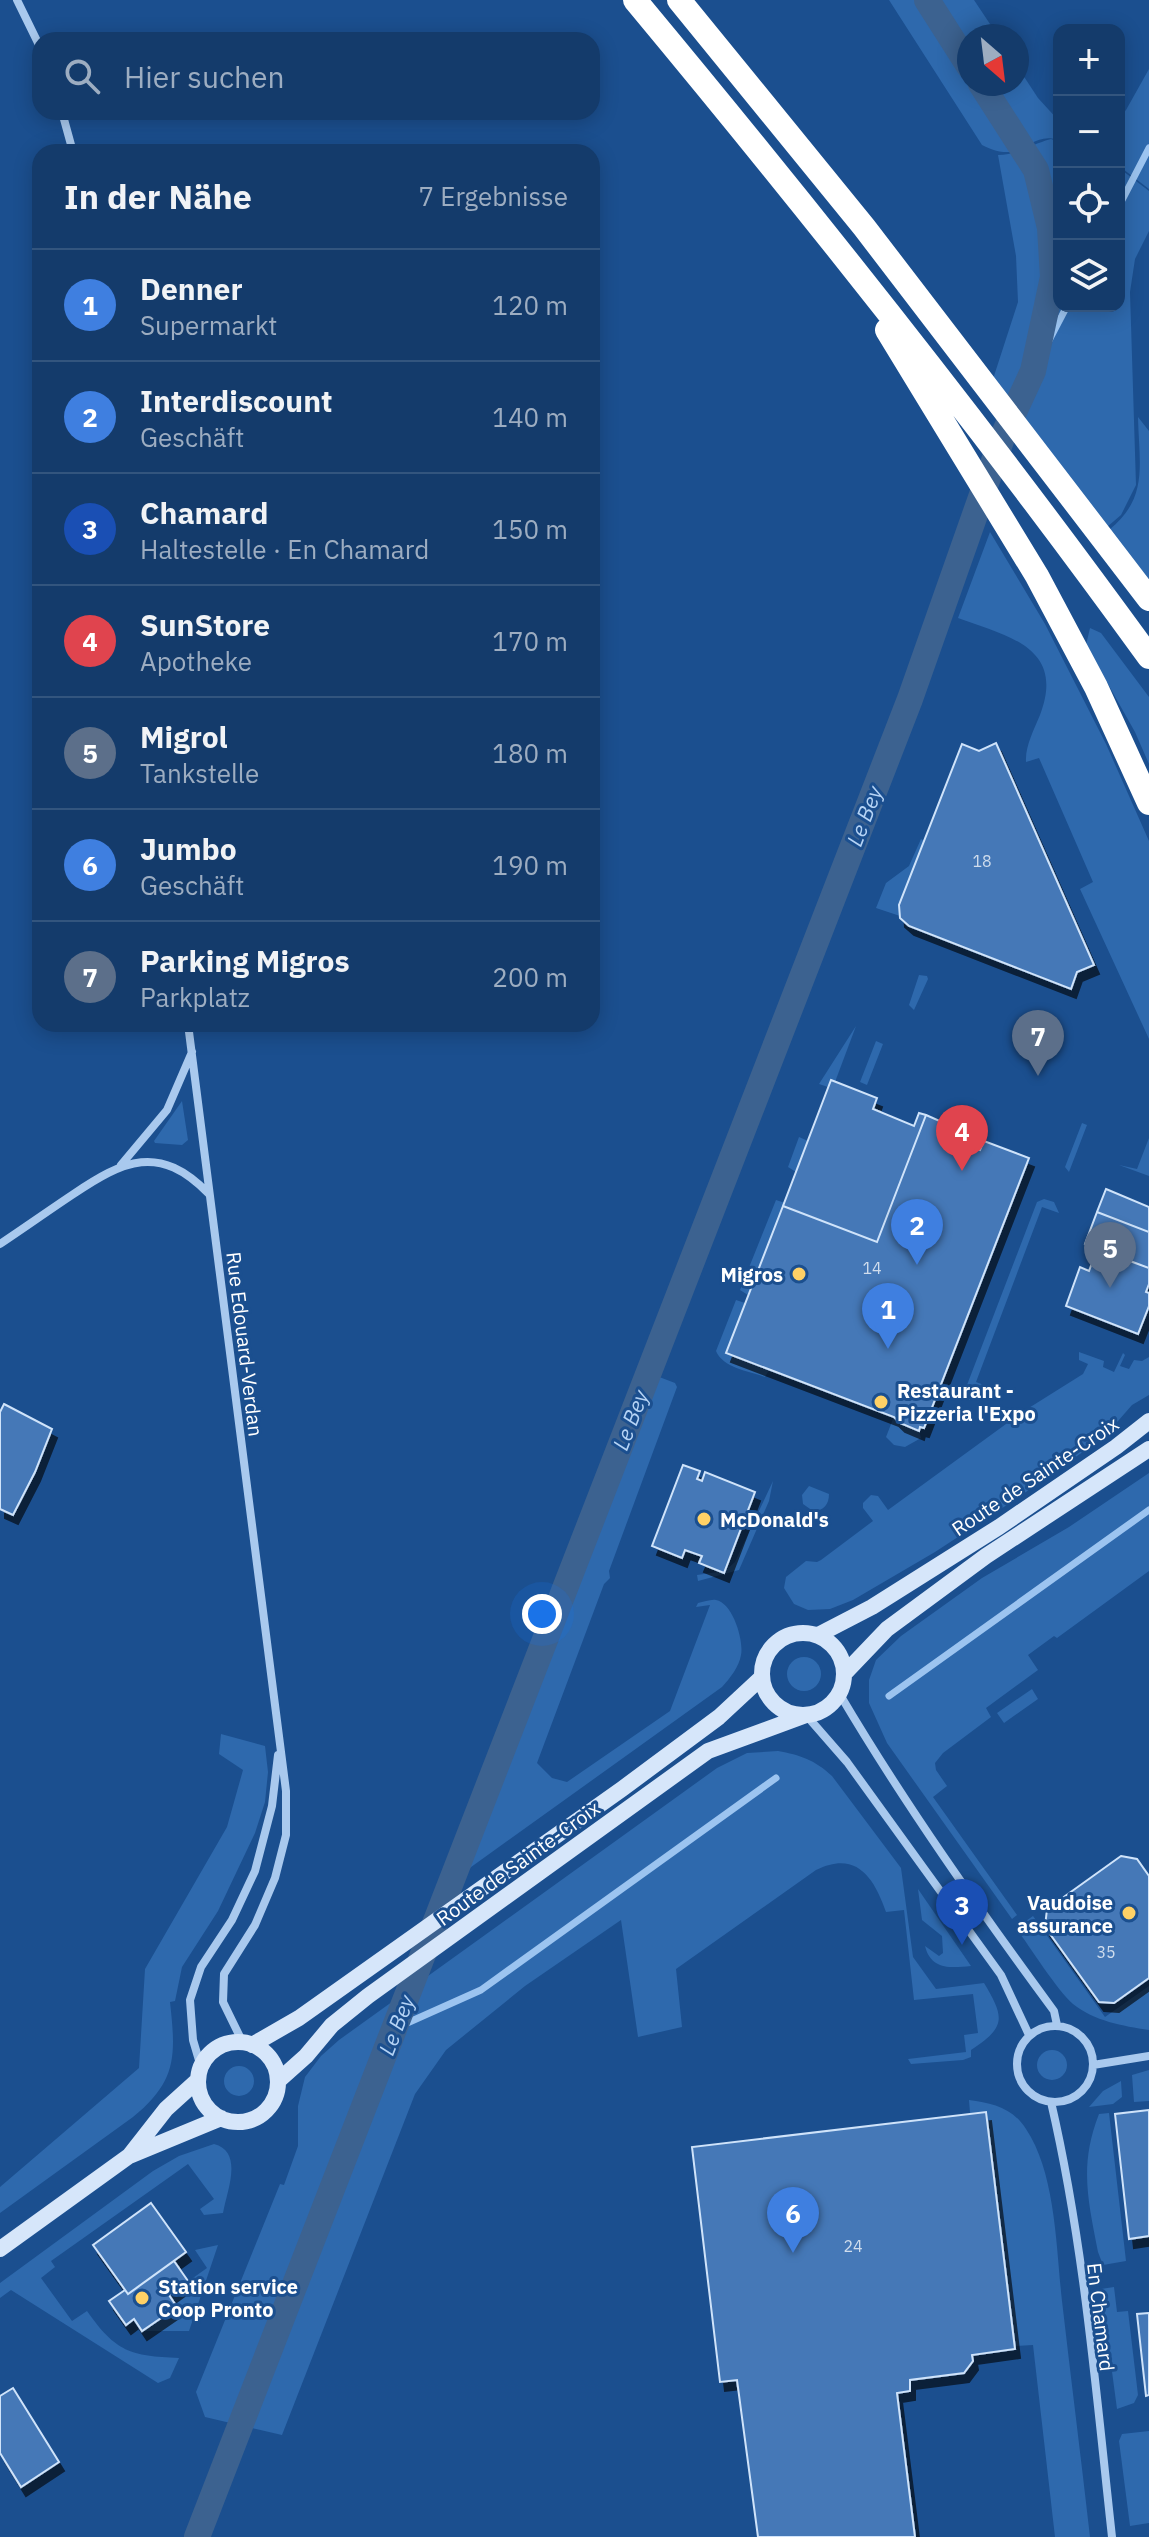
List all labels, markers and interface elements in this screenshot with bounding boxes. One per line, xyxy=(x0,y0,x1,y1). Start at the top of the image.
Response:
north arrow xyxy=(957,24,1029,96)
map controls xyxy=(1053,24,1125,312)
button: + xyxy=(1053,24,1125,96)
search box xyxy=(32,32,600,120)
icon: search xyxy=(60,54,104,98)
text: Hier suchen xyxy=(124,57,285,96)
button: − xyxy=(1053,96,1125,168)
button: locate xyxy=(1053,168,1125,240)
text: In der Nähe xyxy=(64,174,252,218)
text: 7 Ergebnisse xyxy=(419,179,568,213)
button: layers xyxy=(1053,240,1125,312)
text: Denner xyxy=(140,269,243,308)
text: 1 xyxy=(82,288,98,322)
text: 120 m xyxy=(492,288,568,322)
text: Supermarkt xyxy=(140,308,277,342)
text: Interdiscount xyxy=(140,381,333,420)
text: 2 xyxy=(82,400,98,434)
text: 140 m xyxy=(492,400,568,434)
text: Geschäft xyxy=(140,420,244,454)
text: Chamard xyxy=(140,493,269,532)
text: 3 xyxy=(82,512,98,546)
text: 150 m xyxy=(492,512,568,546)
text: Haltestelle · En Chamard xyxy=(140,532,429,566)
text: SunStore xyxy=(140,605,270,644)
text: 4 xyxy=(82,624,98,658)
text: 170 m xyxy=(492,624,568,658)
text: Apotheke xyxy=(140,644,252,678)
text: Migrol xyxy=(140,717,228,756)
text: 5 xyxy=(82,736,98,770)
text: 180 m xyxy=(492,736,568,770)
text: Tankstelle xyxy=(140,756,259,790)
water label: Le Bey xyxy=(839,781,889,850)
text: Jumbo xyxy=(140,829,237,868)
text: 6 xyxy=(82,848,98,882)
text: 190 m xyxy=(492,848,568,882)
house number: 18 xyxy=(972,851,992,871)
text: Geschäft xyxy=(140,868,244,902)
text: Parking Migros xyxy=(140,941,350,980)
text: 7 xyxy=(82,960,98,994)
text: 200 m xyxy=(492,960,568,994)
text: Parkplatz xyxy=(140,980,250,1014)
pin: 7 xyxy=(1012,1010,1064,1076)
pin: 4 xyxy=(936,1105,988,1171)
pin: 2 xyxy=(891,1199,943,1265)
pin: 5 xyxy=(1084,1222,1136,1288)
street label: Rue Edouard-Verdan xyxy=(220,1250,270,1438)
house number: 14 xyxy=(862,1258,882,1278)
place label: Migros xyxy=(721,1261,783,1288)
marker: Migros xyxy=(790,1265,808,1283)
pin: 1 xyxy=(862,1283,914,1349)
place label: Restaurant - Pizzeria l'Expo xyxy=(897,1377,1036,1427)
water label: Le Bey xyxy=(605,1385,655,1454)
marker: Restaurant - Pizzeria l'Expo xyxy=(872,1393,890,1411)
street label: Route de Sainte-Croix xyxy=(946,1410,1124,1542)
place label: McDonald's xyxy=(720,1506,829,1533)
marker: McDonald's xyxy=(695,1510,713,1528)
your location xyxy=(522,1594,562,1634)
street label: Route de Sainte-Croix xyxy=(431,1794,605,1932)
pin: 3 xyxy=(936,1879,988,1945)
place label: Vaudoise assurance xyxy=(1017,1889,1113,1939)
marker: Vaudoise assurance xyxy=(1120,1904,1138,1922)
house number: 35 xyxy=(1096,1942,1116,1962)
water label: Le Bey xyxy=(371,1990,421,2059)
pin: 6 xyxy=(767,2187,819,2253)
house number: 24 xyxy=(843,2236,863,2256)
street label: En Chamard xyxy=(1081,2261,1121,2373)
place label: Station service Coop Pronto xyxy=(158,2273,298,2323)
marker: Station service Coop Pronto xyxy=(133,2289,151,2307)

